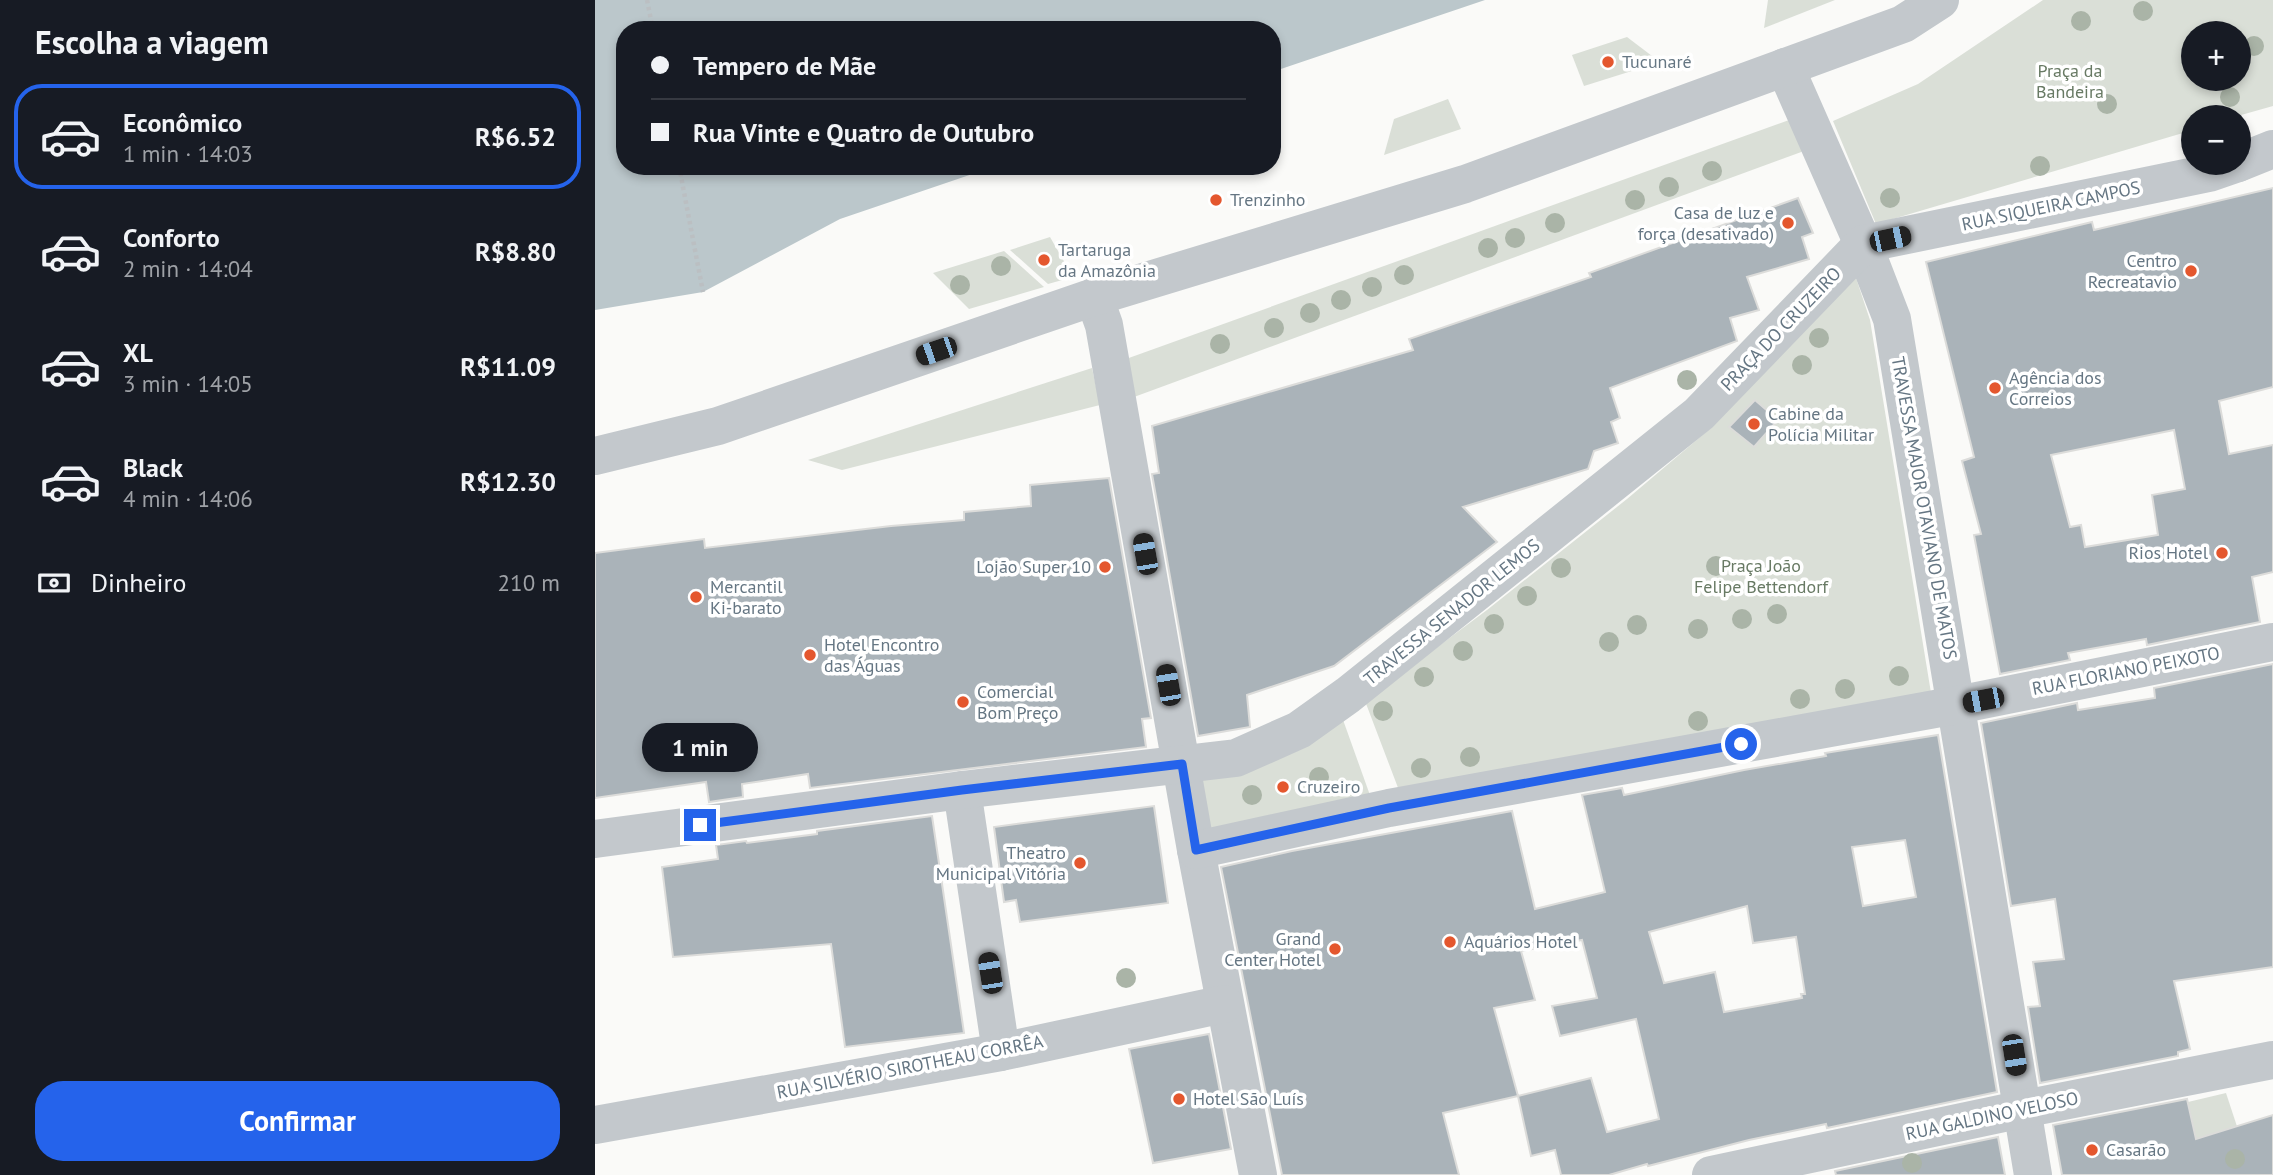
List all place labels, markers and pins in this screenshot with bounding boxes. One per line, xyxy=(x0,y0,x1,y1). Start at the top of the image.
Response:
place label: Tucunaré xyxy=(1622,50,1692,73)
marker: Tucunaré xyxy=(1600,54,1616,70)
place label: Trenzinho xyxy=(1230,188,1305,211)
marker: Trenzinho xyxy=(1208,192,1224,208)
place label: Casa de luz e força (desativado) xyxy=(1638,201,1774,245)
marker: Casa de luz e força (desativado) xyxy=(1780,215,1796,231)
place label: Tartaruga da Amazônia xyxy=(1058,238,1156,282)
place label: Centro Recreatavio xyxy=(2088,249,2177,293)
marker: Tartaruga da Amazônia xyxy=(1036,252,1052,268)
marker: Centro Recreatavio xyxy=(2183,263,2199,279)
place label: Agência dos Correios xyxy=(2009,366,2102,410)
marker: Agência dos Correios xyxy=(1987,380,2003,396)
place label: Cabine da Polícia Militar xyxy=(1768,402,1874,446)
marker: Cabine da Polícia Militar xyxy=(1746,416,1762,432)
place label: Rios Hotel xyxy=(2128,541,2209,564)
marker: Rios Hotel xyxy=(2214,545,2230,561)
place label: Lojão Super 10 xyxy=(976,555,1091,578)
marker: Lojão Super 10 xyxy=(1097,559,1113,575)
place label: Mercantil Ki-barato xyxy=(710,575,783,619)
marker: Mercantil Ki-barato xyxy=(688,589,704,605)
place label: Hotel Encontro das Águas xyxy=(824,633,939,677)
marker: Hotel Encontro das Águas xyxy=(802,647,818,663)
place label: Comercial Bom Preço xyxy=(977,680,1058,724)
marker: Comercial Bom Preço xyxy=(955,694,971,710)
place label: Cruzeiro xyxy=(1297,775,1360,798)
marker: Cruzeiro xyxy=(1275,779,1291,795)
place label: Theatro Municipal Vitória xyxy=(936,841,1066,885)
marker: Theatro Municipal Vitória xyxy=(1072,855,1088,871)
place label: Grand Center Hotel xyxy=(1224,927,1322,971)
place label: Aquários Hotel xyxy=(1464,930,1578,953)
marker: Aquários Hotel xyxy=(1442,934,1458,950)
marker: Grand Center Hotel xyxy=(1327,941,1343,957)
place label: Hotel São Luís xyxy=(1193,1087,1304,1110)
marker: Hotel São Luís xyxy=(1171,1091,1187,1107)
place label: Casarão xyxy=(2106,1138,2166,1161)
marker: Casarão xyxy=(2084,1142,2100,1158)

